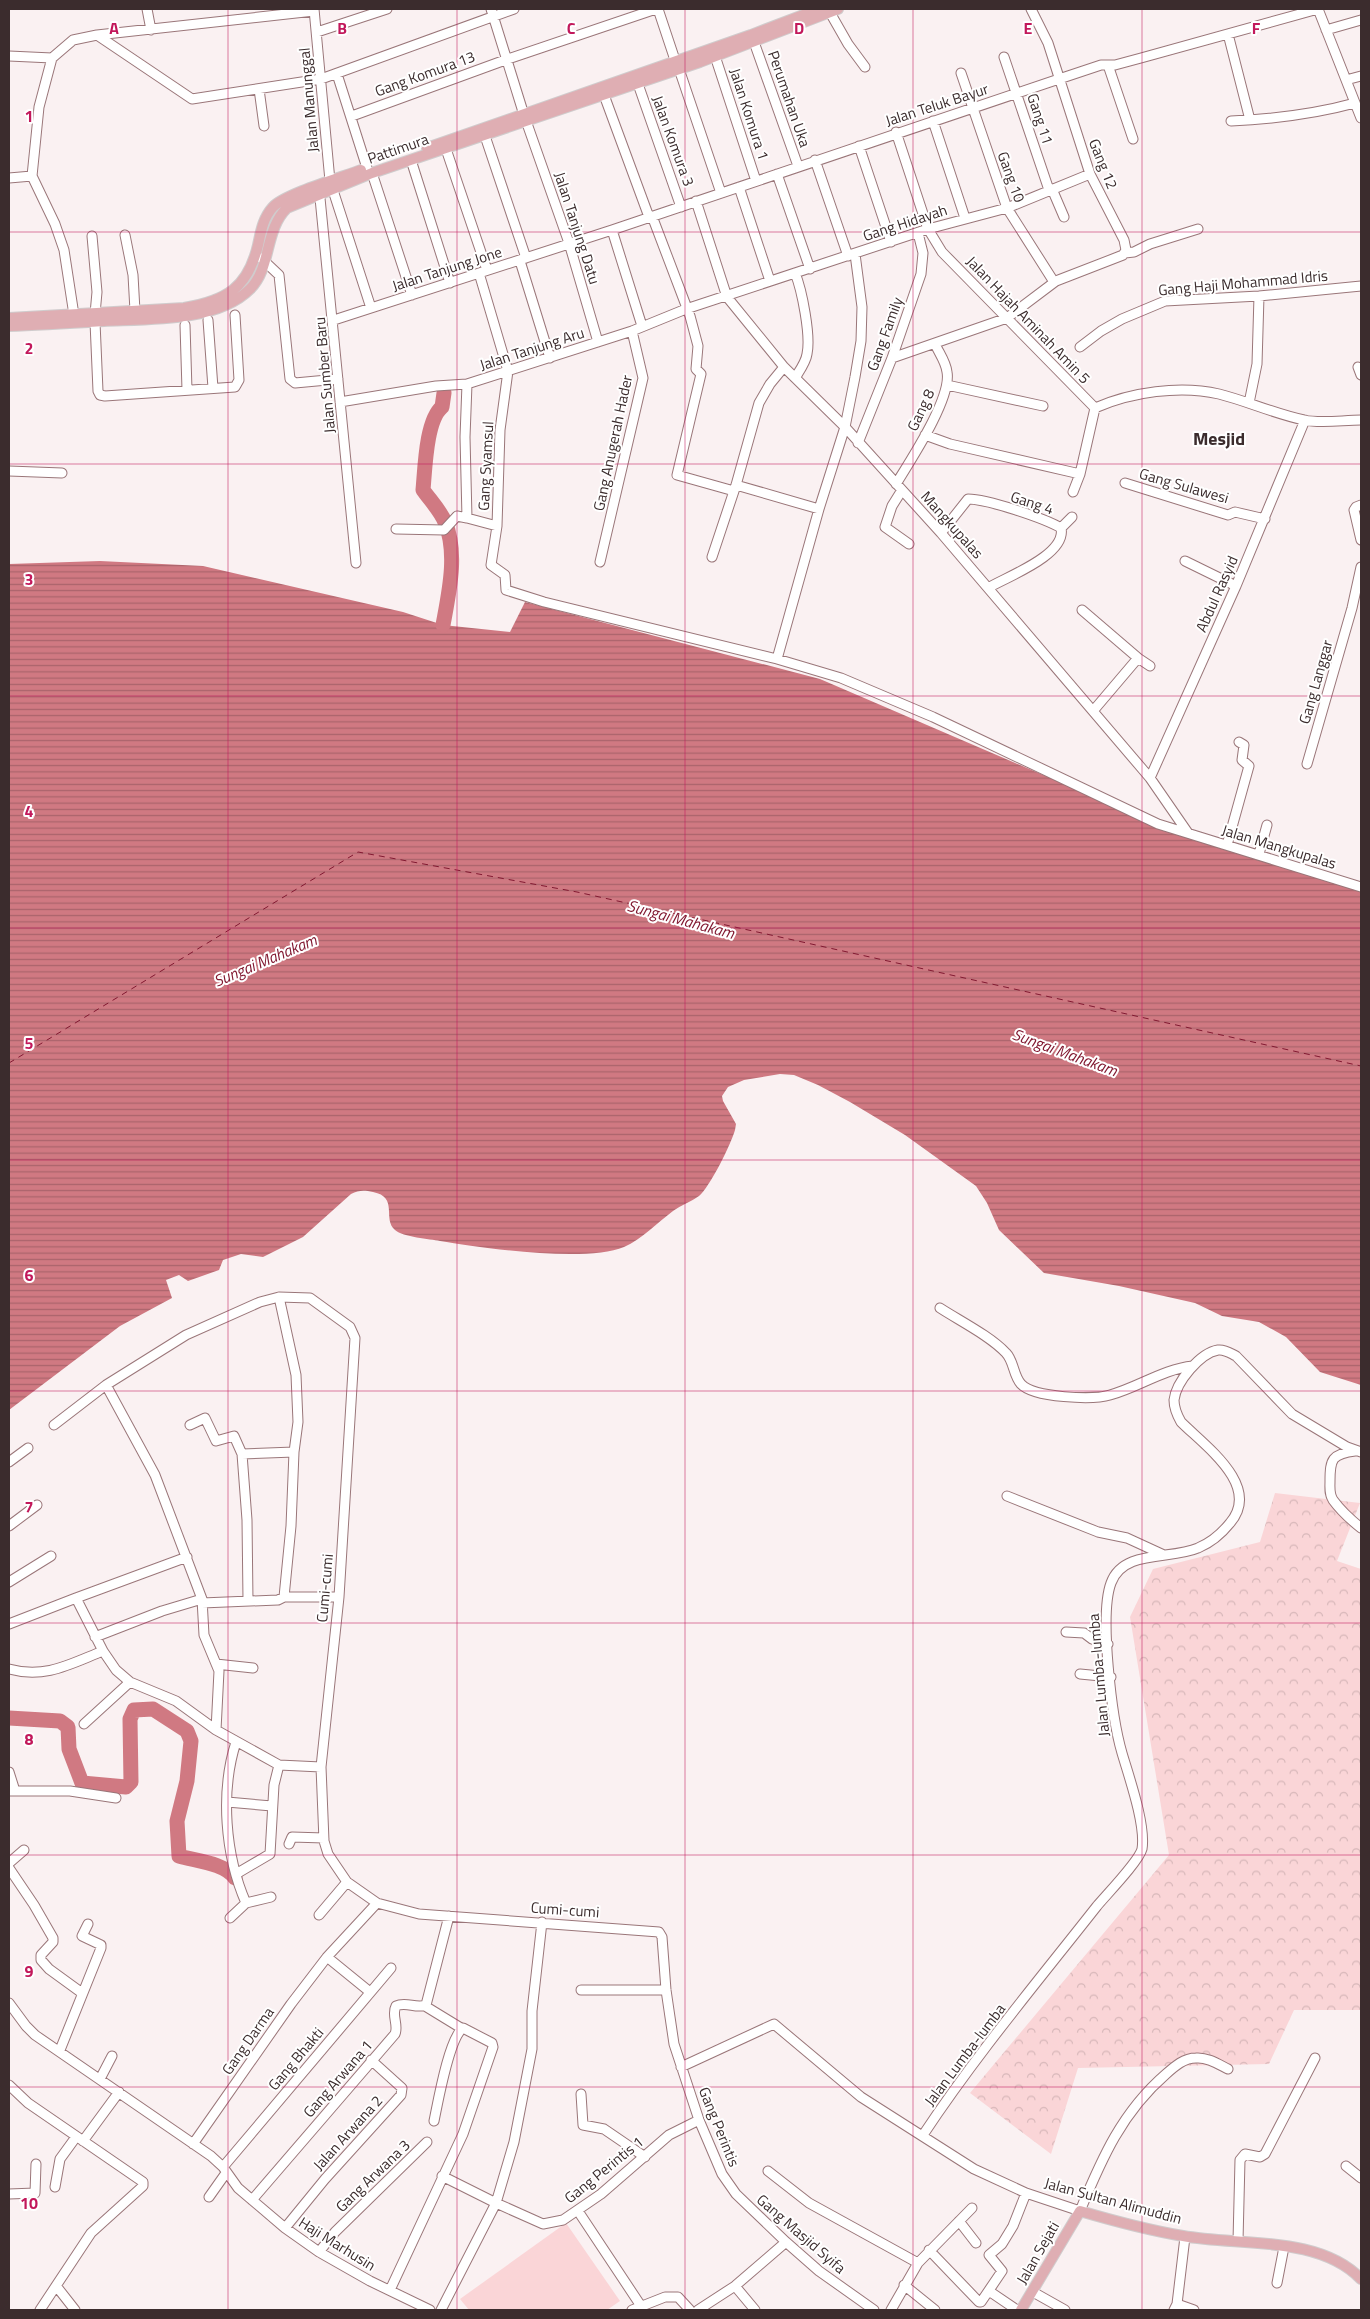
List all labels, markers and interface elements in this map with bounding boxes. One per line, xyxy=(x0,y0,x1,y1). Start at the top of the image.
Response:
text: A xyxy=(109,16,119,40)
text: B xyxy=(337,16,347,40)
text: C xyxy=(567,16,576,40)
text: D xyxy=(794,16,804,40)
text: E xyxy=(1024,16,1033,40)
text: F xyxy=(1252,16,1261,40)
street label: Gang Komura 13 xyxy=(371,45,478,102)
street label: Jalan Manunggal xyxy=(292,47,325,153)
street label: Perumahan Uka xyxy=(762,47,817,151)
street label: Jalan Komura 1 xyxy=(724,65,775,163)
street label: Jalan Teluk Bayur xyxy=(882,77,991,132)
street label: Gang 11 xyxy=(1021,90,1060,147)
street label: Jalan Komura 3 xyxy=(646,92,701,190)
text: 1 xyxy=(25,104,33,128)
street label: Pattimura xyxy=(364,127,432,170)
street label: Gang 12 xyxy=(1083,135,1124,193)
street label: Gang 10 xyxy=(992,148,1031,205)
street label: Jalan Tanjung Datu xyxy=(548,169,606,287)
street label: Gang Hidayah xyxy=(860,198,950,247)
street label: Jalan Tanjung Jone xyxy=(389,240,505,297)
street label: Jalan Hajah Aminah Amin 5 xyxy=(961,250,1096,389)
street label: Gang Haji Mohammad Idris xyxy=(1157,264,1329,301)
street label: Gang Family xyxy=(861,294,909,374)
street label: Jalan Sumber Baru xyxy=(308,316,341,434)
street label: Jalan Tanjung Aru xyxy=(477,321,587,376)
text: 2 xyxy=(25,336,33,360)
street label: Gang Anugerah Hader xyxy=(587,373,638,513)
street label: Gang 8 xyxy=(901,385,940,435)
street label: Gang Syamsul xyxy=(472,421,499,511)
district label: Mesjid xyxy=(1193,425,1245,452)
street label: Gang Sulawesi xyxy=(1137,462,1232,509)
street label: Gang 4 xyxy=(1008,485,1057,520)
street label: Mangkupalas xyxy=(916,486,989,564)
street label: Abdul Rasyid xyxy=(1189,552,1244,636)
text: 3 xyxy=(25,567,33,591)
street label: Gang Langgar xyxy=(1293,637,1339,727)
text: 4 xyxy=(25,799,34,823)
street label: Jalan Mangkupalas xyxy=(1219,818,1339,875)
water label: Sungai Mahakam xyxy=(625,893,738,945)
water label: Sungai Mahakam xyxy=(210,927,321,993)
water label: Sungai Mahakam xyxy=(1009,1022,1121,1082)
text: 5 xyxy=(25,1031,34,1055)
text: 6 xyxy=(25,1263,34,1287)
text: 7 xyxy=(25,1495,33,1519)
street label: Cumi-cumi xyxy=(310,1553,339,1623)
street label: Jalan Lumba-lumba xyxy=(1082,1612,1115,1737)
text: 8 xyxy=(25,1727,34,1751)
street label: Cumi-cumi xyxy=(530,1896,600,1923)
text: 9 xyxy=(25,1959,34,1983)
street label: Jalan Lumba-lumba xyxy=(918,1998,1011,2111)
street label: Gang Darma xyxy=(216,2002,280,2079)
street label: Gang Bhakti xyxy=(262,2022,329,2095)
street label: Gang Arwana 1 xyxy=(297,2035,378,2122)
street label: Gang Perintis xyxy=(693,2083,746,2170)
street label: Jalan Arwana 2 xyxy=(307,2090,388,2175)
street label: Gang Perintis 1 xyxy=(559,2130,648,2209)
street label: Gang Arwana 3 xyxy=(330,2134,415,2217)
street label: Jalan Sultan Alimuddin xyxy=(1042,2171,1184,2230)
street label: Gang Masjid Syifa xyxy=(752,2188,851,2279)
text: 10 xyxy=(20,2191,38,2215)
street label: Haji Marhusin xyxy=(294,2211,380,2276)
street label: Jalan Sejati xyxy=(1010,2217,1065,2288)

